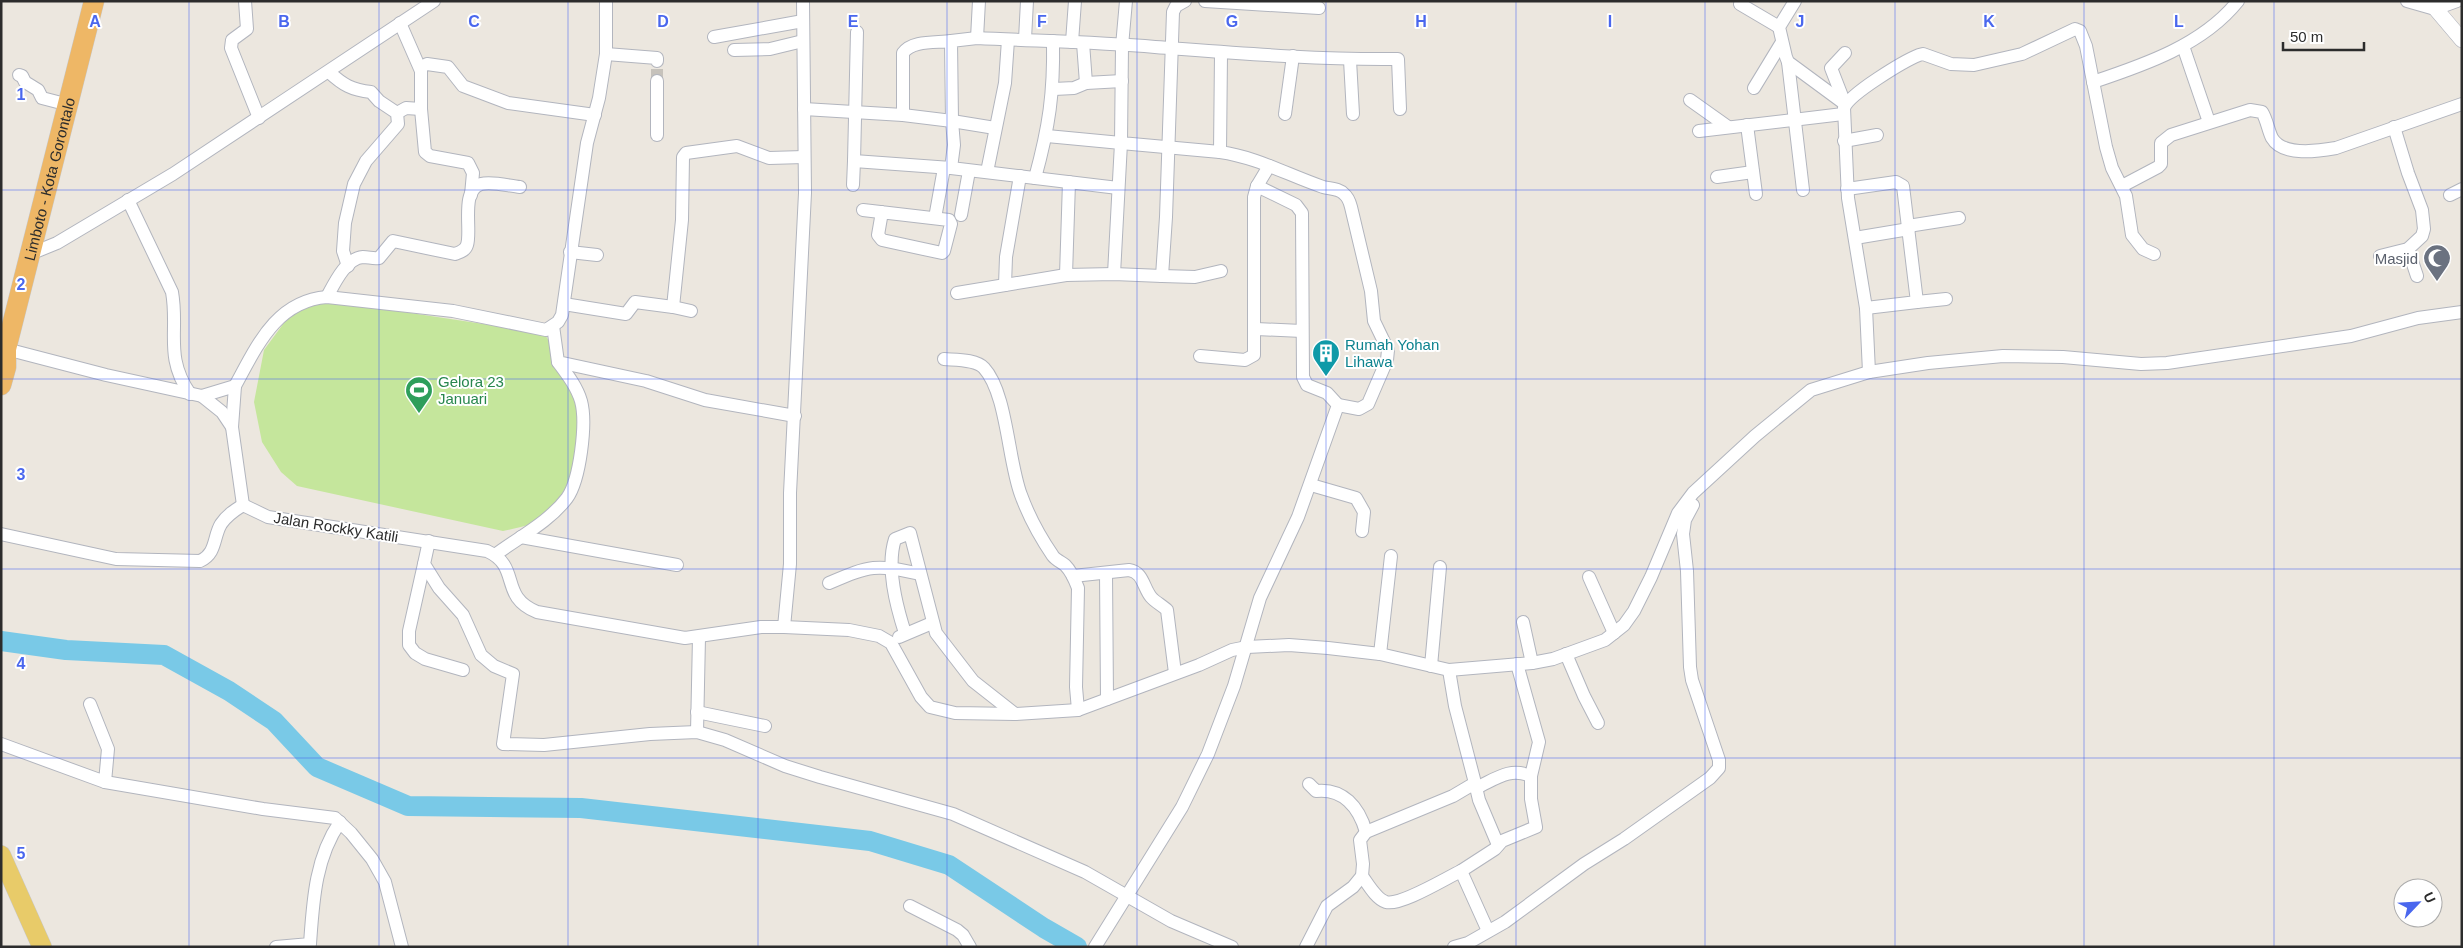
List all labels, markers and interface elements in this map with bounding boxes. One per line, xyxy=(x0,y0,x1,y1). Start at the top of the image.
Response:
text: A xyxy=(89,13,101,30)
text: B xyxy=(278,13,290,30)
text: C xyxy=(468,13,480,30)
text: D xyxy=(657,13,669,30)
text: E xyxy=(848,13,859,30)
text: F xyxy=(1037,13,1047,30)
text: G xyxy=(1226,13,1238,30)
text: H xyxy=(1415,13,1427,30)
text: I xyxy=(1608,13,1612,30)
text: J xyxy=(1796,13,1804,30)
text: K xyxy=(1983,13,1995,30)
text: L xyxy=(2174,13,2184,30)
scale bar xyxy=(2283,20,2364,52)
text: 50 m xyxy=(2290,28,2323,45)
text: 1 xyxy=(17,86,26,103)
street label: Limboto - Kota Gorontalo xyxy=(20,96,78,262)
mosque icon: Masjid xyxy=(2422,243,2452,282)
place label: Masjid xyxy=(2375,250,2418,267)
text: 2 xyxy=(17,276,26,293)
place label: Rumah Yohan Lihawa xyxy=(1345,336,1439,370)
building icon: Rumah Yohan Lihawa xyxy=(1311,338,1341,377)
place label: Gelora 23 Januari xyxy=(438,373,504,407)
sports icon: Gelora 23 Januari xyxy=(404,375,434,414)
text: 3 xyxy=(17,466,26,483)
street label: Jalan Rockky Katili xyxy=(272,509,400,545)
text: 4 xyxy=(17,655,26,672)
text: 5 xyxy=(17,845,26,862)
north arrow xyxy=(2393,878,2443,928)
text: U xyxy=(2420,890,2439,905)

